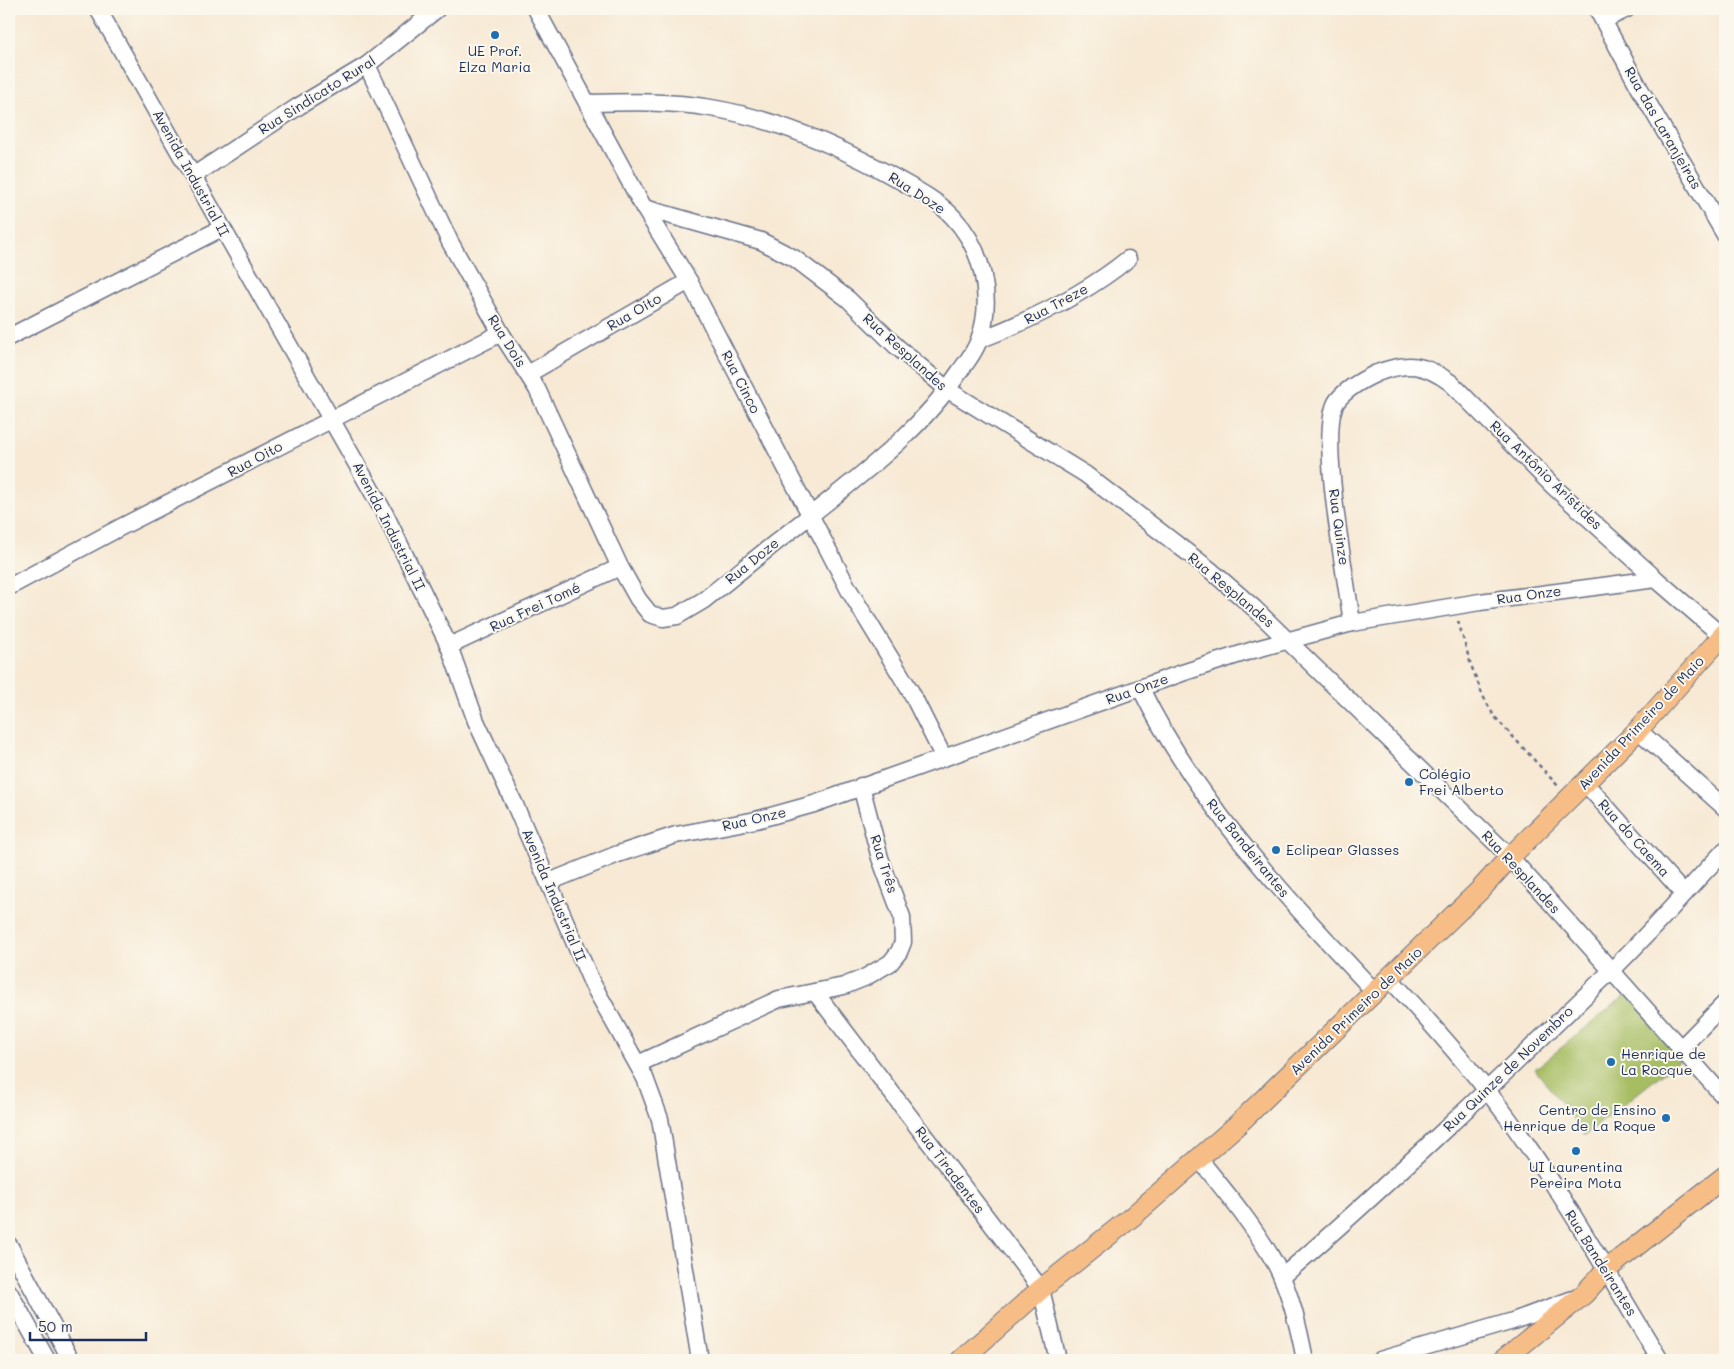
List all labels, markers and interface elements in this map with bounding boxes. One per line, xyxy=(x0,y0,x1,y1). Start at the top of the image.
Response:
marker: UE Prof. Elza Maria xyxy=(489,29,501,41)
place label: UE Prof. Elza Maria xyxy=(459,41,531,76)
street label: Rua Sindicato Rural xyxy=(255,51,379,138)
street label: Rua das Laranjeiras xyxy=(1621,63,1706,192)
street label: Avenida Industrial II xyxy=(149,106,234,240)
street label: Rua Doze xyxy=(885,167,949,218)
street label: Rua Treze xyxy=(1020,279,1091,328)
street label: Rua Oito xyxy=(603,288,664,335)
street label: Rua Resplandes xyxy=(859,309,952,395)
street label: Rua Dois xyxy=(484,311,531,371)
street label: Rua Cinco xyxy=(717,347,765,417)
street label: Rua Antônio Aristides xyxy=(1486,416,1607,533)
street label: Rua Oito xyxy=(224,436,286,481)
street label: Avenida Industrial II xyxy=(349,458,430,593)
street label: Rua Quinze xyxy=(1325,488,1354,566)
street label: Rua Doze xyxy=(721,533,783,588)
street label: Rua Resplandes xyxy=(1184,548,1279,631)
street label: Rua Frei Tomé xyxy=(486,577,583,636)
street label: Rua Onze xyxy=(1495,581,1563,608)
street label: Avenida Primeiro de Maio xyxy=(1573,652,1708,794)
street label: Rua Onze xyxy=(1103,668,1171,709)
place label: Colégio Frei Alberto xyxy=(1419,764,1504,799)
marker: Colégio Frei Alberto xyxy=(1403,776,1415,788)
street label: Rua Bandeirantes xyxy=(1203,794,1294,901)
street label: Rua do Caema xyxy=(1594,795,1674,881)
street label: Rua Onze xyxy=(720,802,788,835)
street label: Avenida Industrial II xyxy=(518,826,591,964)
street label: Rua Resplandes xyxy=(1478,826,1565,917)
street label: Rua Três xyxy=(866,832,903,896)
place label: Eclipear Glasses xyxy=(1286,840,1399,859)
marker: Eclipear Glasses xyxy=(1270,844,1282,856)
street label: Avenida Primeiro de Maio xyxy=(1285,942,1426,1079)
street label: Rua Quinze de Novembro xyxy=(1439,1002,1577,1136)
place label: Henrique de La Rocque xyxy=(1621,1044,1706,1079)
marker: Henrique de La Rocque xyxy=(1605,1056,1617,1068)
place label: Centro de Ensino Henrique de La Roque xyxy=(1503,1100,1656,1135)
marker: Centro de Ensino Henrique de La Roque xyxy=(1660,1112,1672,1124)
street label: Rua Tiradentes xyxy=(911,1122,989,1217)
marker: UI Laurentina Pereira Mota xyxy=(1570,1145,1582,1157)
place label: UI Laurentina Pereira Mota xyxy=(1529,1157,1623,1192)
street label: Rua Bandeirantes xyxy=(1561,1206,1642,1319)
scale bar xyxy=(30,1309,146,1341)
text: 50 m xyxy=(38,1316,73,1336)

